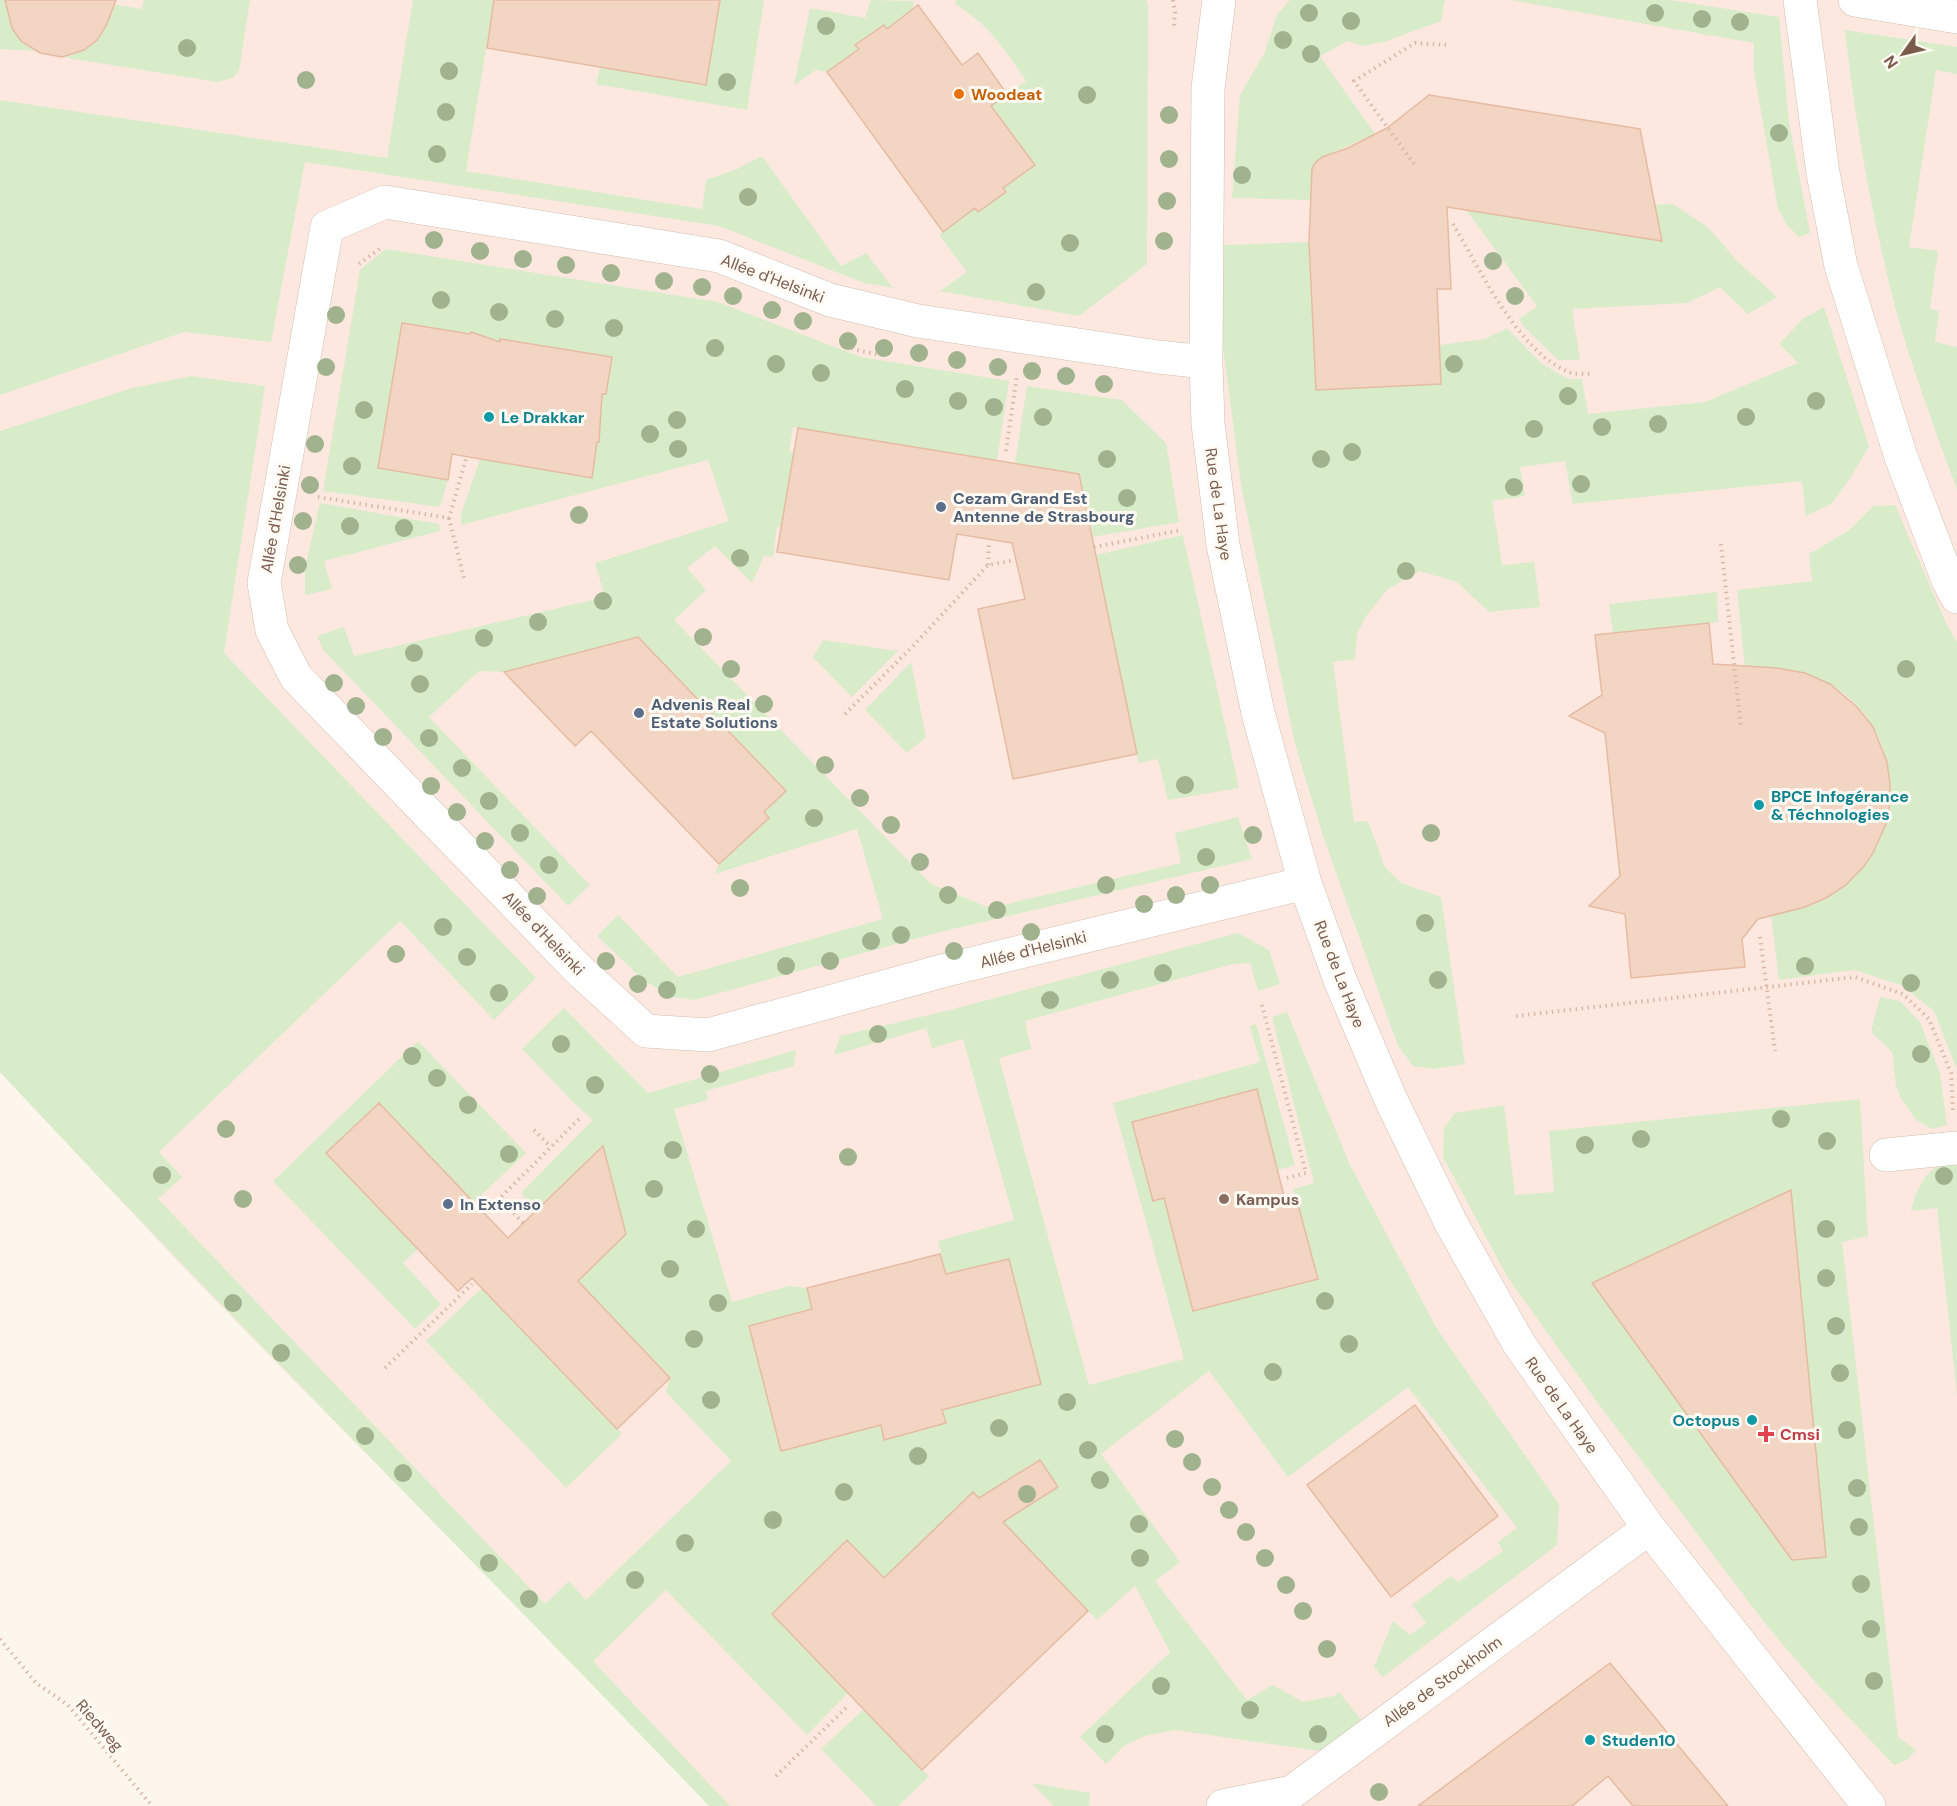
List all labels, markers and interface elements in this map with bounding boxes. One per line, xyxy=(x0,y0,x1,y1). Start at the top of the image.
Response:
north arrow xyxy=(1873,24,1933,84)
text: N xyxy=(1879,51,1903,73)
place label: Woodeat xyxy=(971,84,1042,105)
marker: Woodeat xyxy=(952,87,966,101)
street label: Allée d'Helsinki xyxy=(718,249,828,308)
place label: Le Drakkar xyxy=(501,407,585,428)
marker: Le Drakkar xyxy=(482,410,496,424)
street label: Rue de La Haye xyxy=(1200,446,1237,562)
street label: Allée d'Helsinki xyxy=(256,463,295,575)
place label: Cezam Grand Est Antenne de Strasbourg xyxy=(953,488,1135,527)
marker: Cezam Grand Est Antenne de Strasbourg xyxy=(934,500,948,514)
place label: Advenis Real Estate Solutions xyxy=(651,694,778,733)
marker: Advenis Real Estate Solutions xyxy=(632,706,646,720)
place label: BPCE Infogérance & Téchnologies xyxy=(1771,786,1909,825)
marker: BPCE Infogérance & Téchnologies xyxy=(1752,798,1766,812)
street label: Allée d'Helsinki xyxy=(498,887,589,980)
street label: Rue de La Haye xyxy=(1309,917,1370,1031)
street label: Allée d'Helsinki xyxy=(978,926,1089,973)
place label: Kampus xyxy=(1236,1189,1299,1210)
marker: Kampus xyxy=(1217,1192,1231,1206)
place label: In Extenso xyxy=(460,1194,541,1215)
marker: In Extenso xyxy=(441,1197,455,1211)
street label: Rue de La Haye xyxy=(1520,1353,1603,1458)
place label: Octopus xyxy=(1673,1410,1740,1431)
marker: Octopus xyxy=(1745,1413,1759,1427)
place label: Cmsi xyxy=(1780,1424,1820,1445)
marker: Cmsi xyxy=(1757,1425,1775,1443)
street label: Allée de Stockholm xyxy=(1379,1631,1506,1732)
street label: Riedweg xyxy=(71,1695,128,1756)
place label: Studen10 xyxy=(1602,1730,1676,1751)
marker: Studen10 xyxy=(1583,1733,1597,1747)

